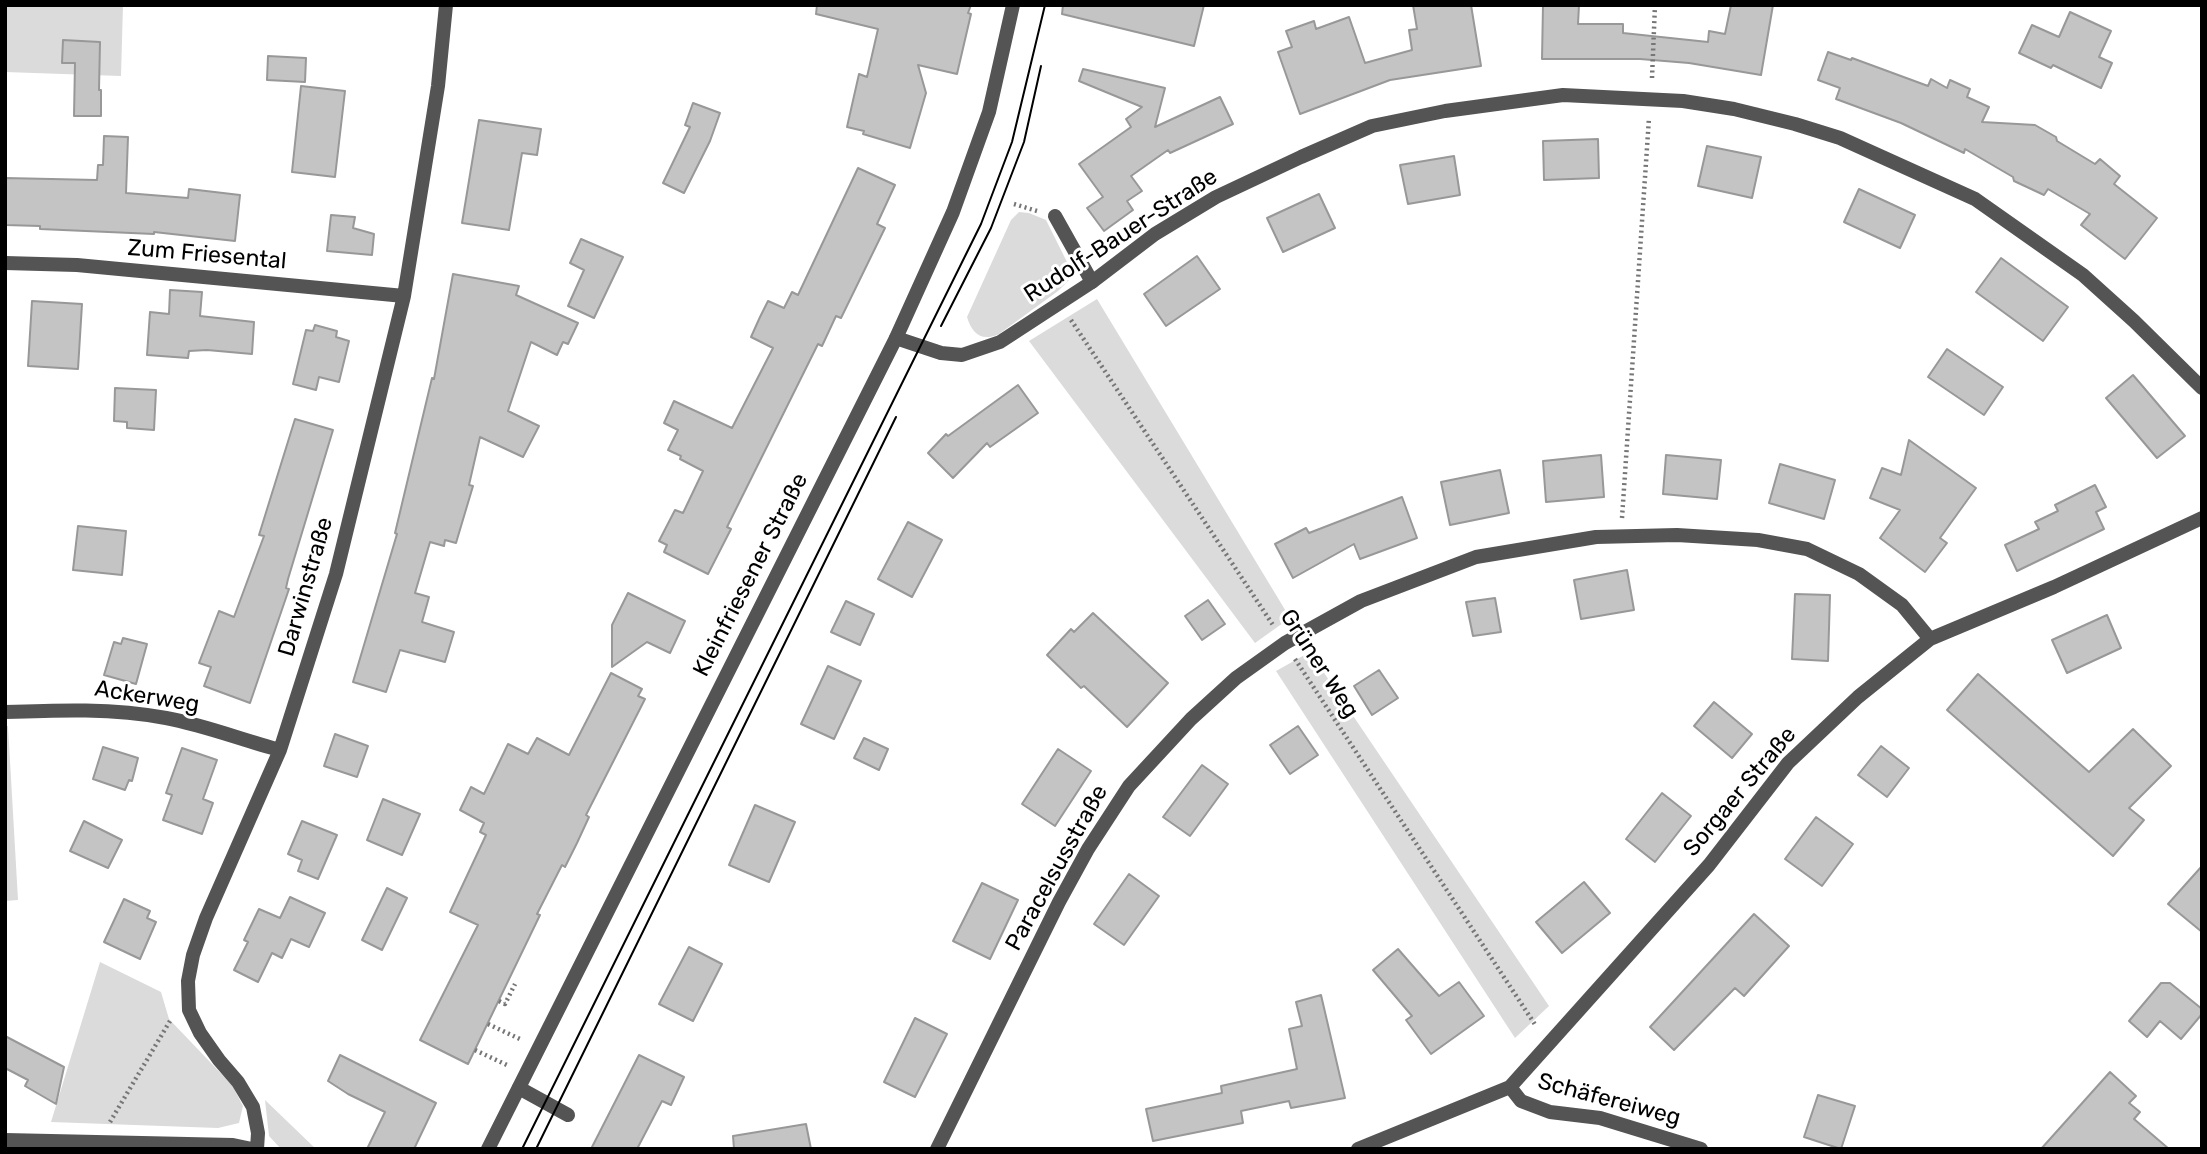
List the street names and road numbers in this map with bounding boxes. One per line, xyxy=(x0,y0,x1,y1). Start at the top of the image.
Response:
street label: Rudolf-Bauer-Straße xyxy=(1019,163,1223,309)
street label: Zum Friesental xyxy=(126,234,288,276)
street label: Kleinfriesener Straße xyxy=(688,469,814,681)
street label: Darwinstraße xyxy=(273,514,339,660)
street label: Grüner Weg xyxy=(1274,604,1364,724)
street label: Ackerweg xyxy=(93,675,201,719)
street label: Sorgaer Straße xyxy=(1678,722,1802,862)
street label: Paracelsusstraße xyxy=(1000,780,1114,956)
street label: Schäfereiweg xyxy=(1535,1068,1683,1132)

